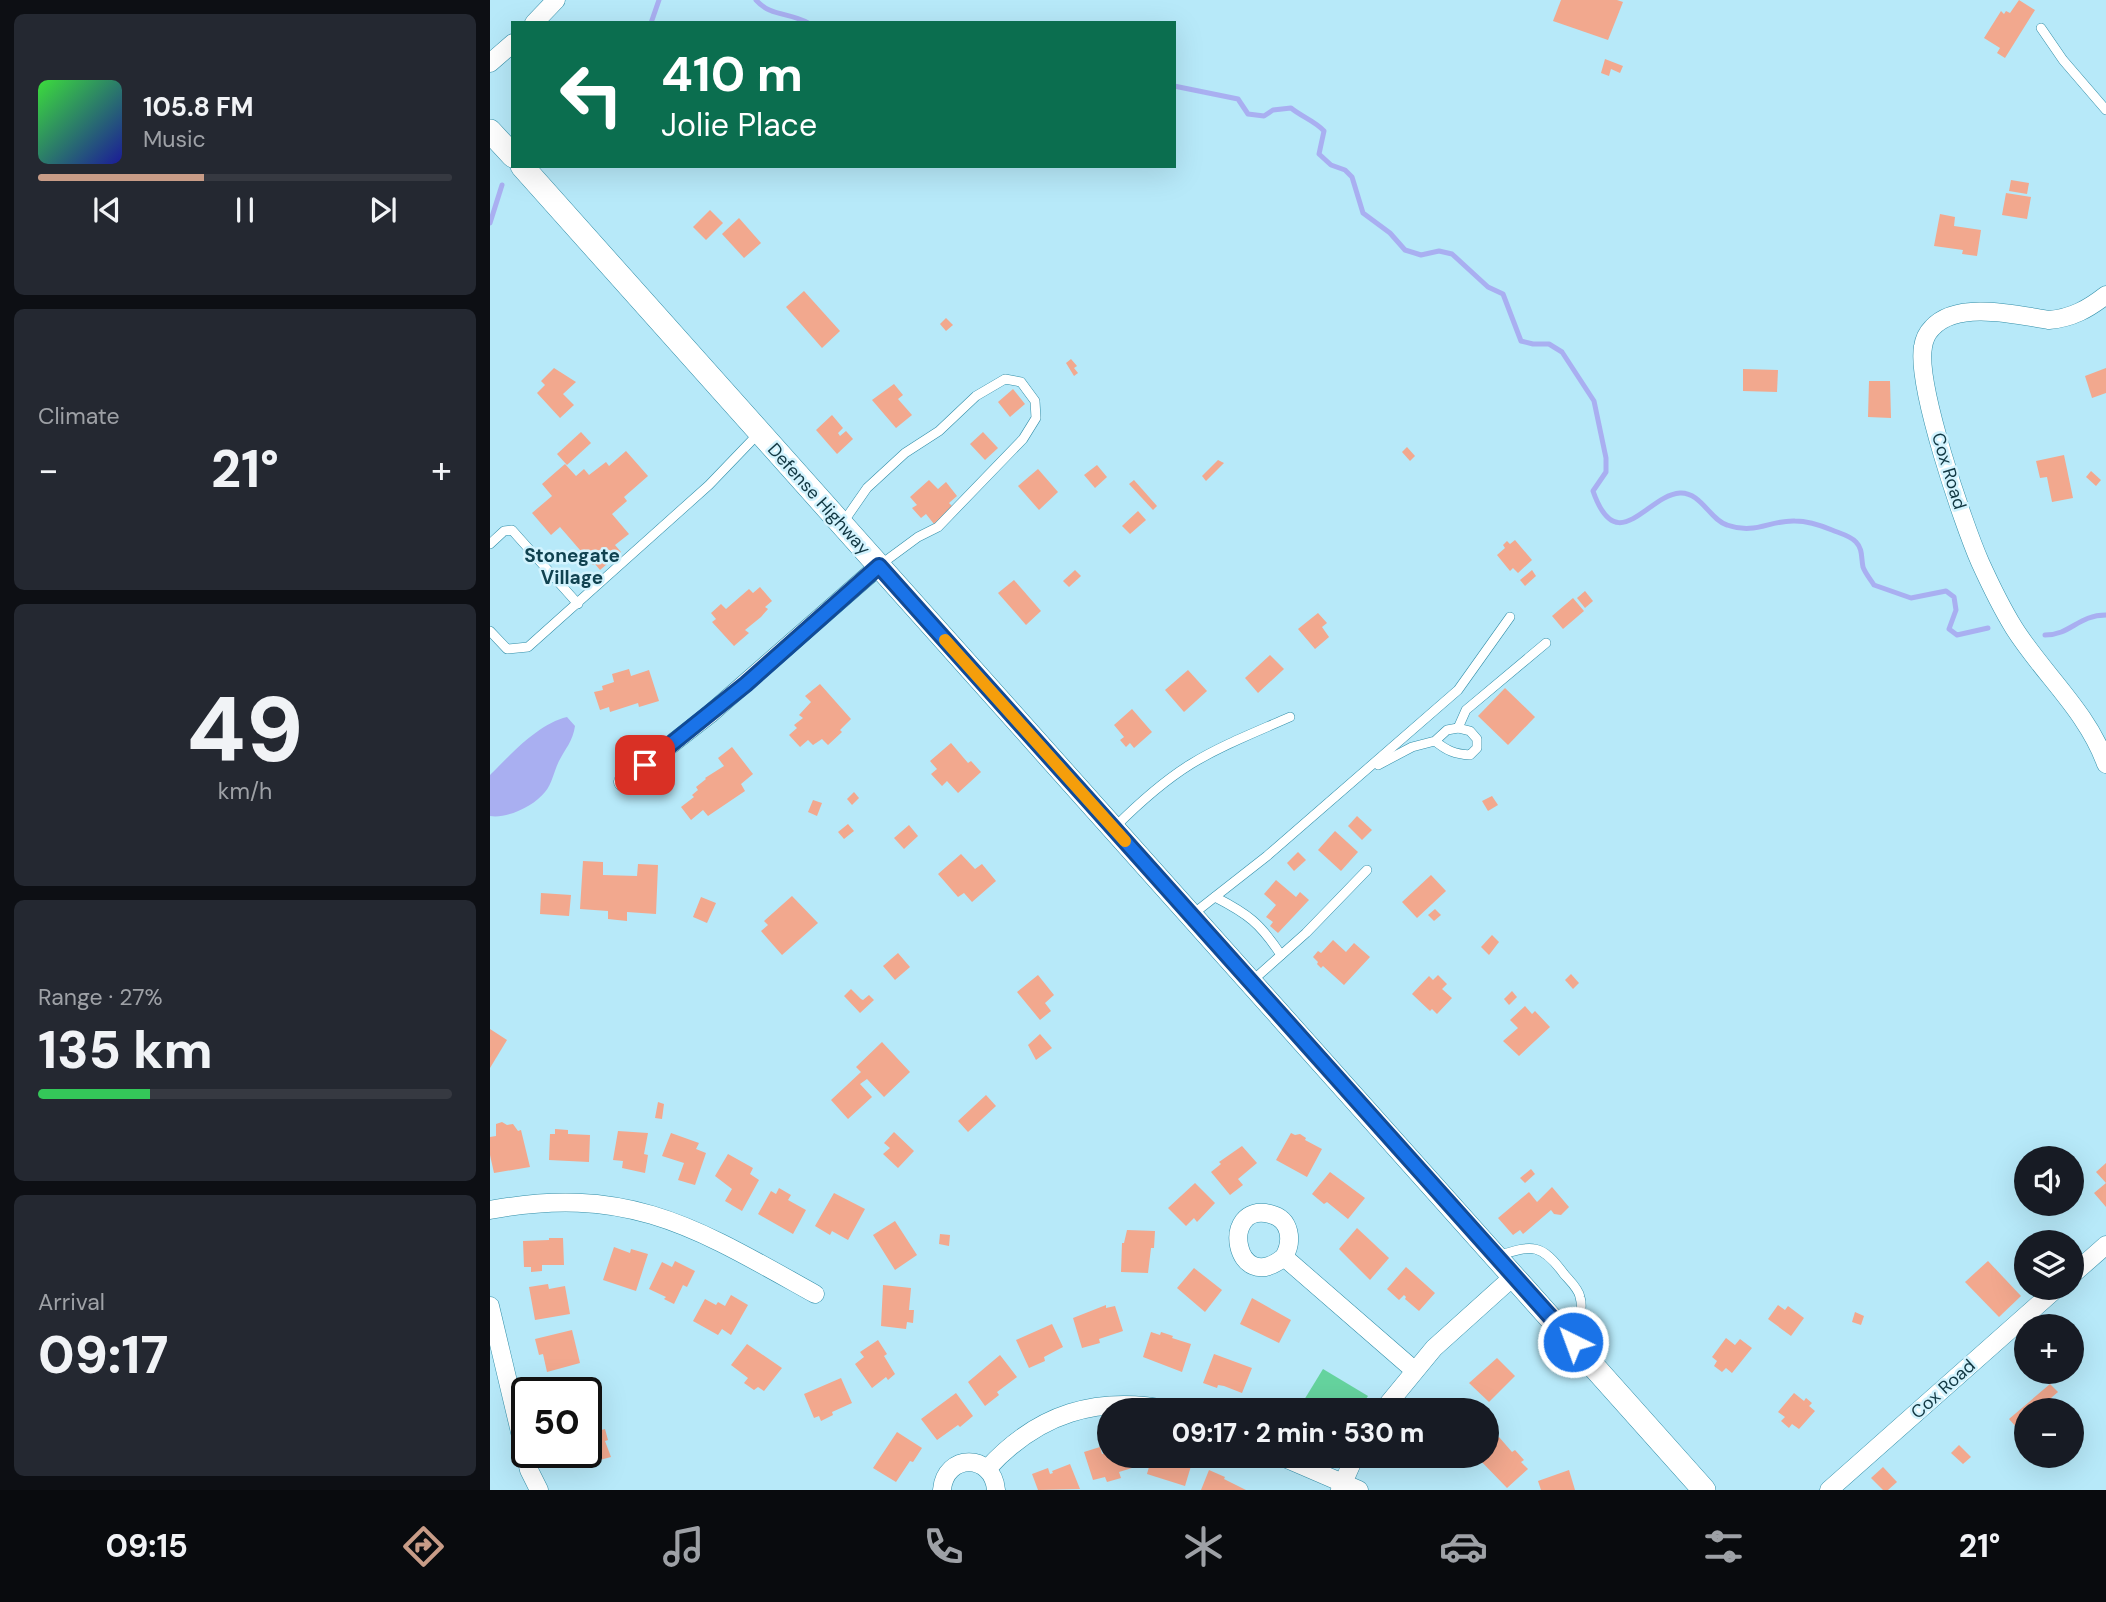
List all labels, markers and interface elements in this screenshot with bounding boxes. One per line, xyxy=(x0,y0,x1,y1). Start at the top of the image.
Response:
text: 410 m xyxy=(661,42,803,106)
icon: left xyxy=(546,49,637,140)
text: 105.8 FM xyxy=(143,90,254,124)
text: Jolie Place xyxy=(661,104,817,146)
text: Music xyxy=(143,124,206,154)
icon: previous xyxy=(88,191,126,229)
icon: pause xyxy=(226,191,264,229)
icon: next xyxy=(364,191,402,229)
text: Climate xyxy=(38,401,120,431)
street label: Cox Road xyxy=(1926,430,1972,512)
text: 21° xyxy=(211,435,279,503)
street label: Defense Highway xyxy=(762,438,876,560)
text: − xyxy=(38,445,59,495)
text: + xyxy=(431,445,452,495)
district label: Stonegate Village xyxy=(524,543,620,590)
text: 49 xyxy=(187,671,303,789)
pin xyxy=(615,735,675,795)
icon: arrive xyxy=(626,746,664,784)
text: km/h xyxy=(218,776,272,806)
text: Range · 27% xyxy=(38,982,163,1012)
text: 135 km xyxy=(38,1016,213,1084)
map controls xyxy=(2014,1146,2084,1468)
button: sound xyxy=(2014,1146,2084,1216)
button: layers xyxy=(2014,1230,2084,1300)
text: Arrival xyxy=(38,1287,105,1317)
position arrow xyxy=(1536,1305,1610,1379)
button: + xyxy=(2014,1314,2084,1384)
text: 09:17 xyxy=(38,1321,168,1389)
street label: Cox Road xyxy=(1906,1354,1980,1424)
speed limit sign: 50 xyxy=(511,1377,602,1468)
button: − xyxy=(2014,1398,2084,1468)
text: 09:17 · 2 min · 530 m xyxy=(1172,1416,1424,1450)
icon: directions xyxy=(399,1522,448,1571)
icon: music xyxy=(659,1522,708,1571)
icon: phone xyxy=(919,1522,968,1571)
icon: climate xyxy=(1179,1522,1228,1571)
icon: car xyxy=(1439,1522,1488,1571)
icon: filters xyxy=(1699,1522,1748,1571)
text: 09:15 xyxy=(105,1525,188,1567)
text: 21° xyxy=(1959,1525,2000,1567)

